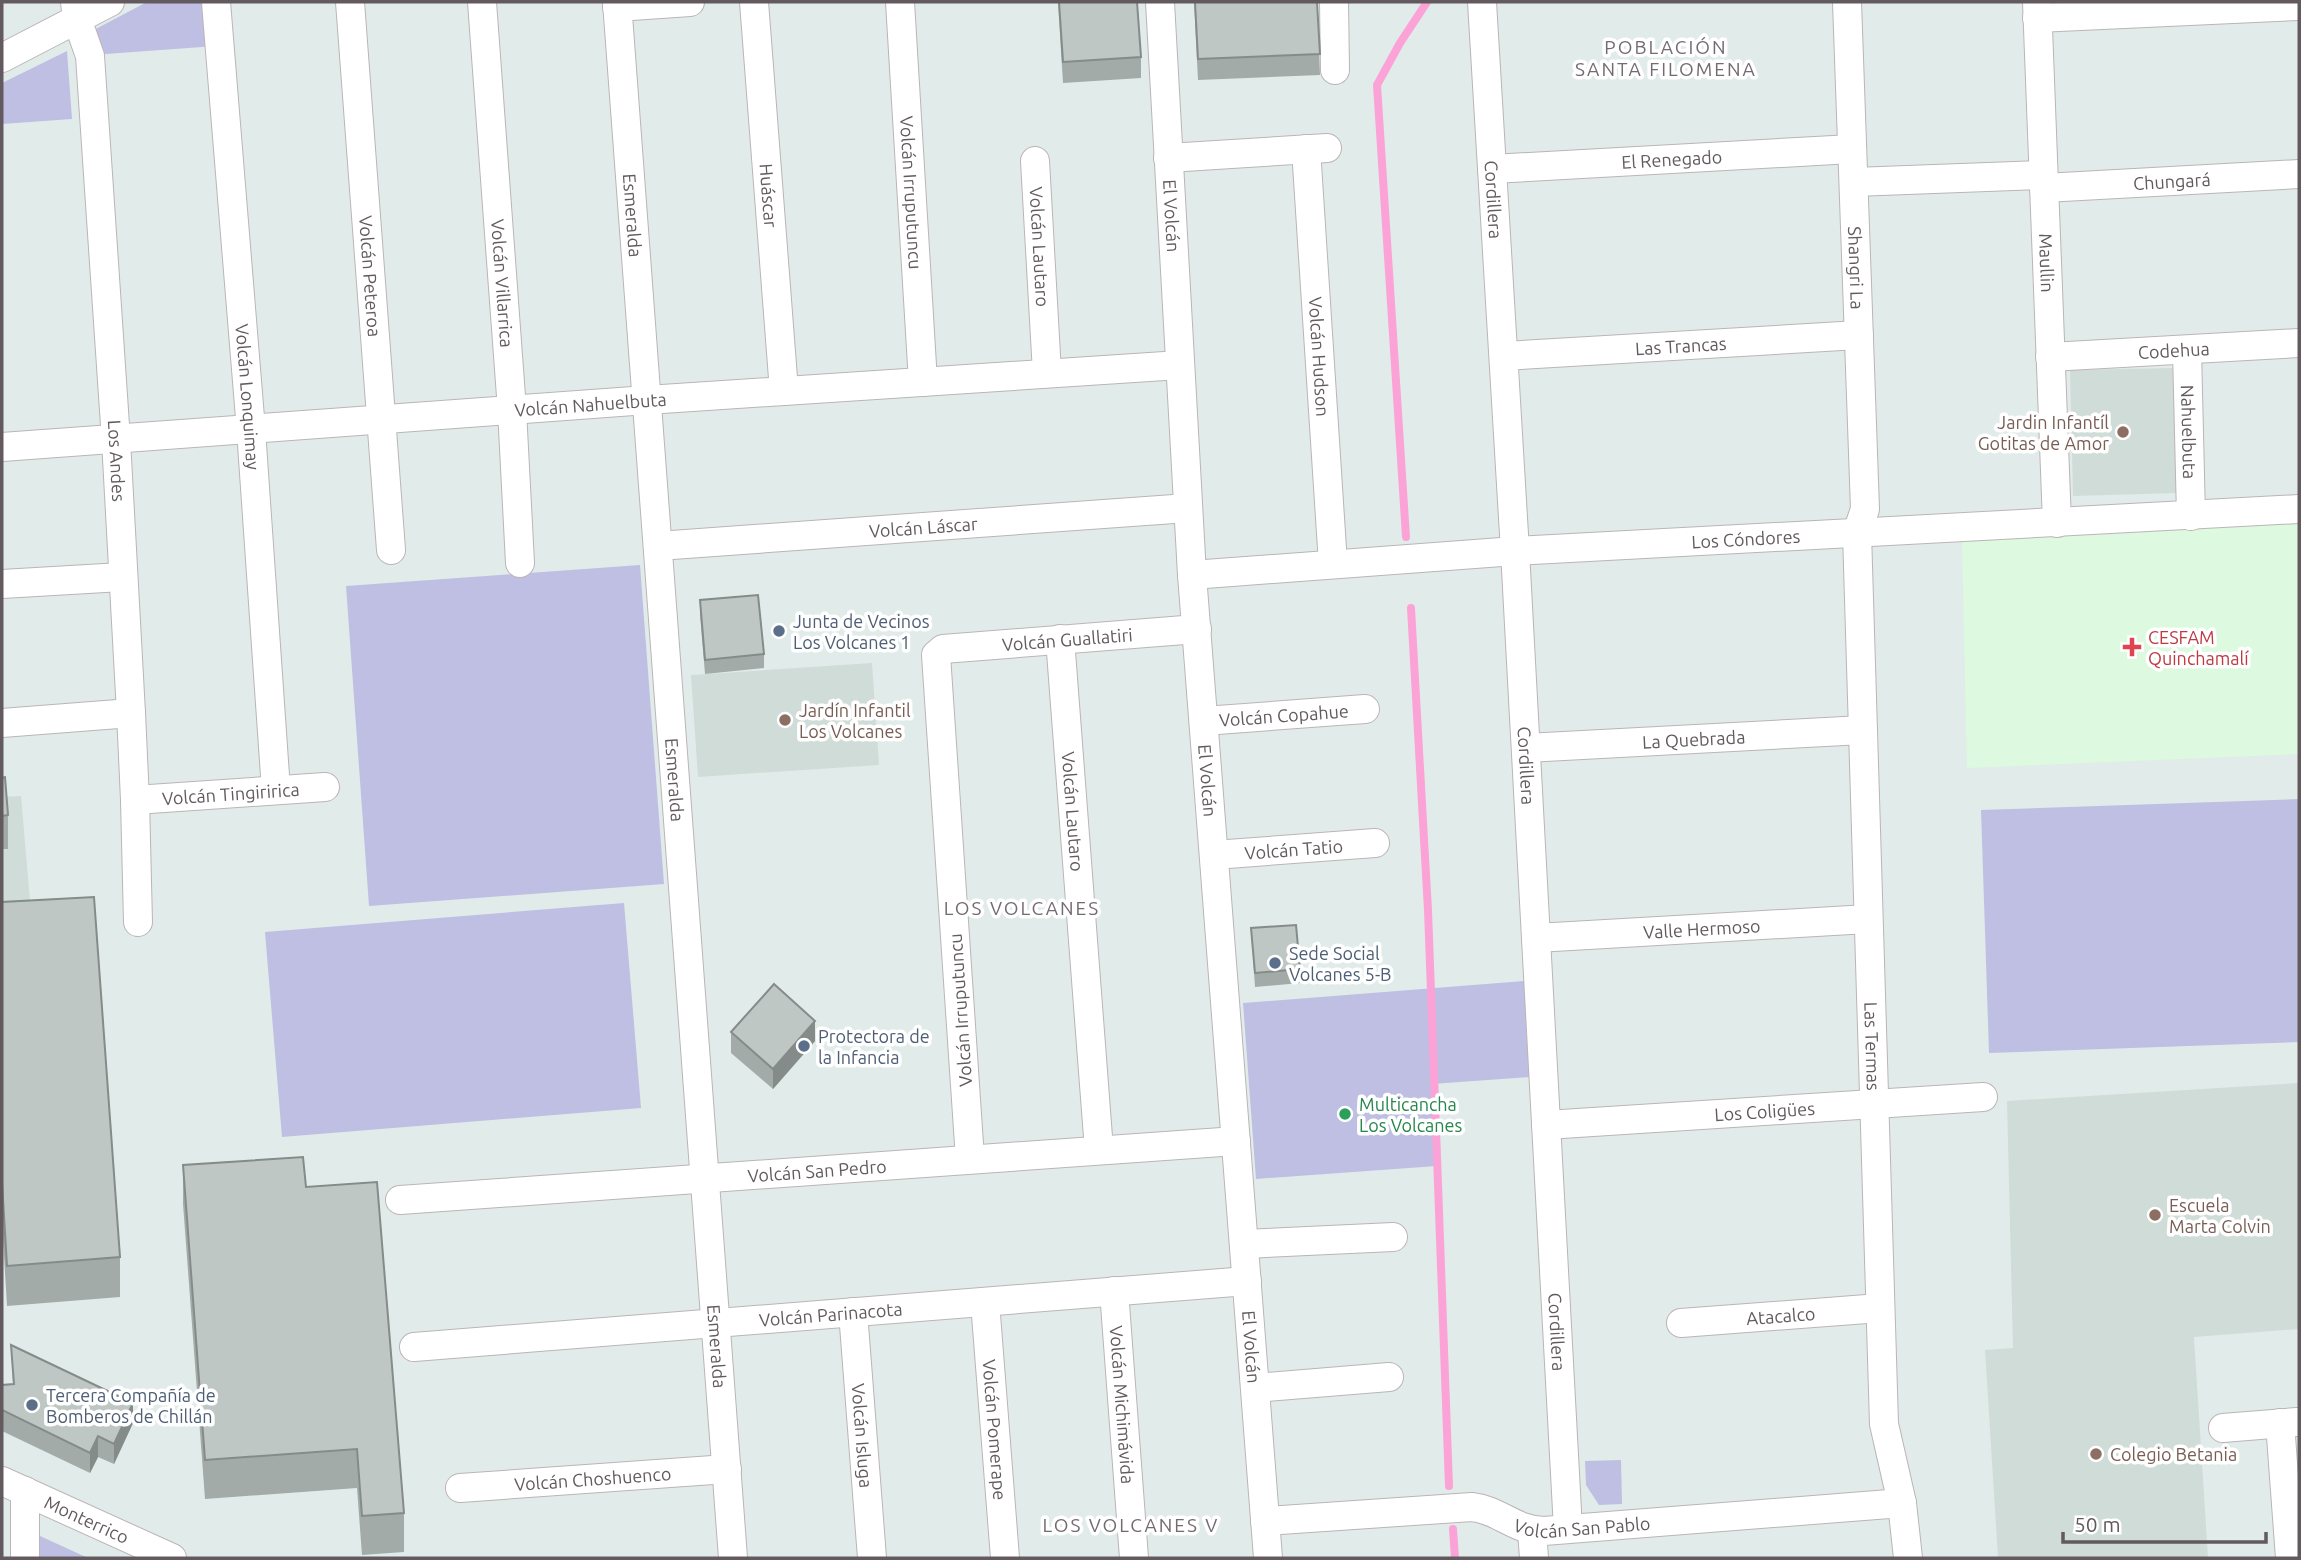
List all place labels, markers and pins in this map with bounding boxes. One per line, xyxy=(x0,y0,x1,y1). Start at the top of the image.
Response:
place label: Jardin Infantíl Gotitas de Amor xyxy=(1978,412,2109,453)
marker: Jardin Infantíl Gotitas de Amor xyxy=(2115,424,2131,440)
place label: Junta de Vecinos Los Volcanes 1 xyxy=(793,611,930,652)
marker: Junta de Vecinos Los Volcanes 1 xyxy=(771,623,787,639)
place label: CESFAM Quinchamalí xyxy=(2148,627,2249,669)
marker: CESFAM Quinchamalí xyxy=(2122,637,2142,657)
place label: Jardín Infantil Los Volcanes xyxy=(799,700,911,741)
marker: Jardín Infantil Los Volcanes xyxy=(777,712,793,728)
place label: Sede Social Volcanes 5-B xyxy=(1289,943,1392,984)
marker: Sede Social Volcanes 5-B xyxy=(1267,955,1283,971)
place label: Protectora de la Infancia xyxy=(818,1026,930,1067)
marker: Protectora de la Infancia xyxy=(796,1038,812,1054)
place label: Multicancha Los Volcanes xyxy=(1359,1094,1462,1135)
marker: Multicancha Los Volcanes xyxy=(1337,1106,1353,1122)
place label: Escuela Marta Colvin xyxy=(2169,1195,2271,1236)
marker: Escuela Marta Colvin xyxy=(2147,1207,2163,1223)
place label: Tercera Compañía de Bomberos de Chillán xyxy=(46,1385,216,1426)
marker: Tercera Compañía de Bomberos de Chillán xyxy=(24,1397,40,1413)
place label: Colegio Betania xyxy=(2110,1444,2237,1464)
marker: Colegio Betania xyxy=(2088,1446,2104,1462)

